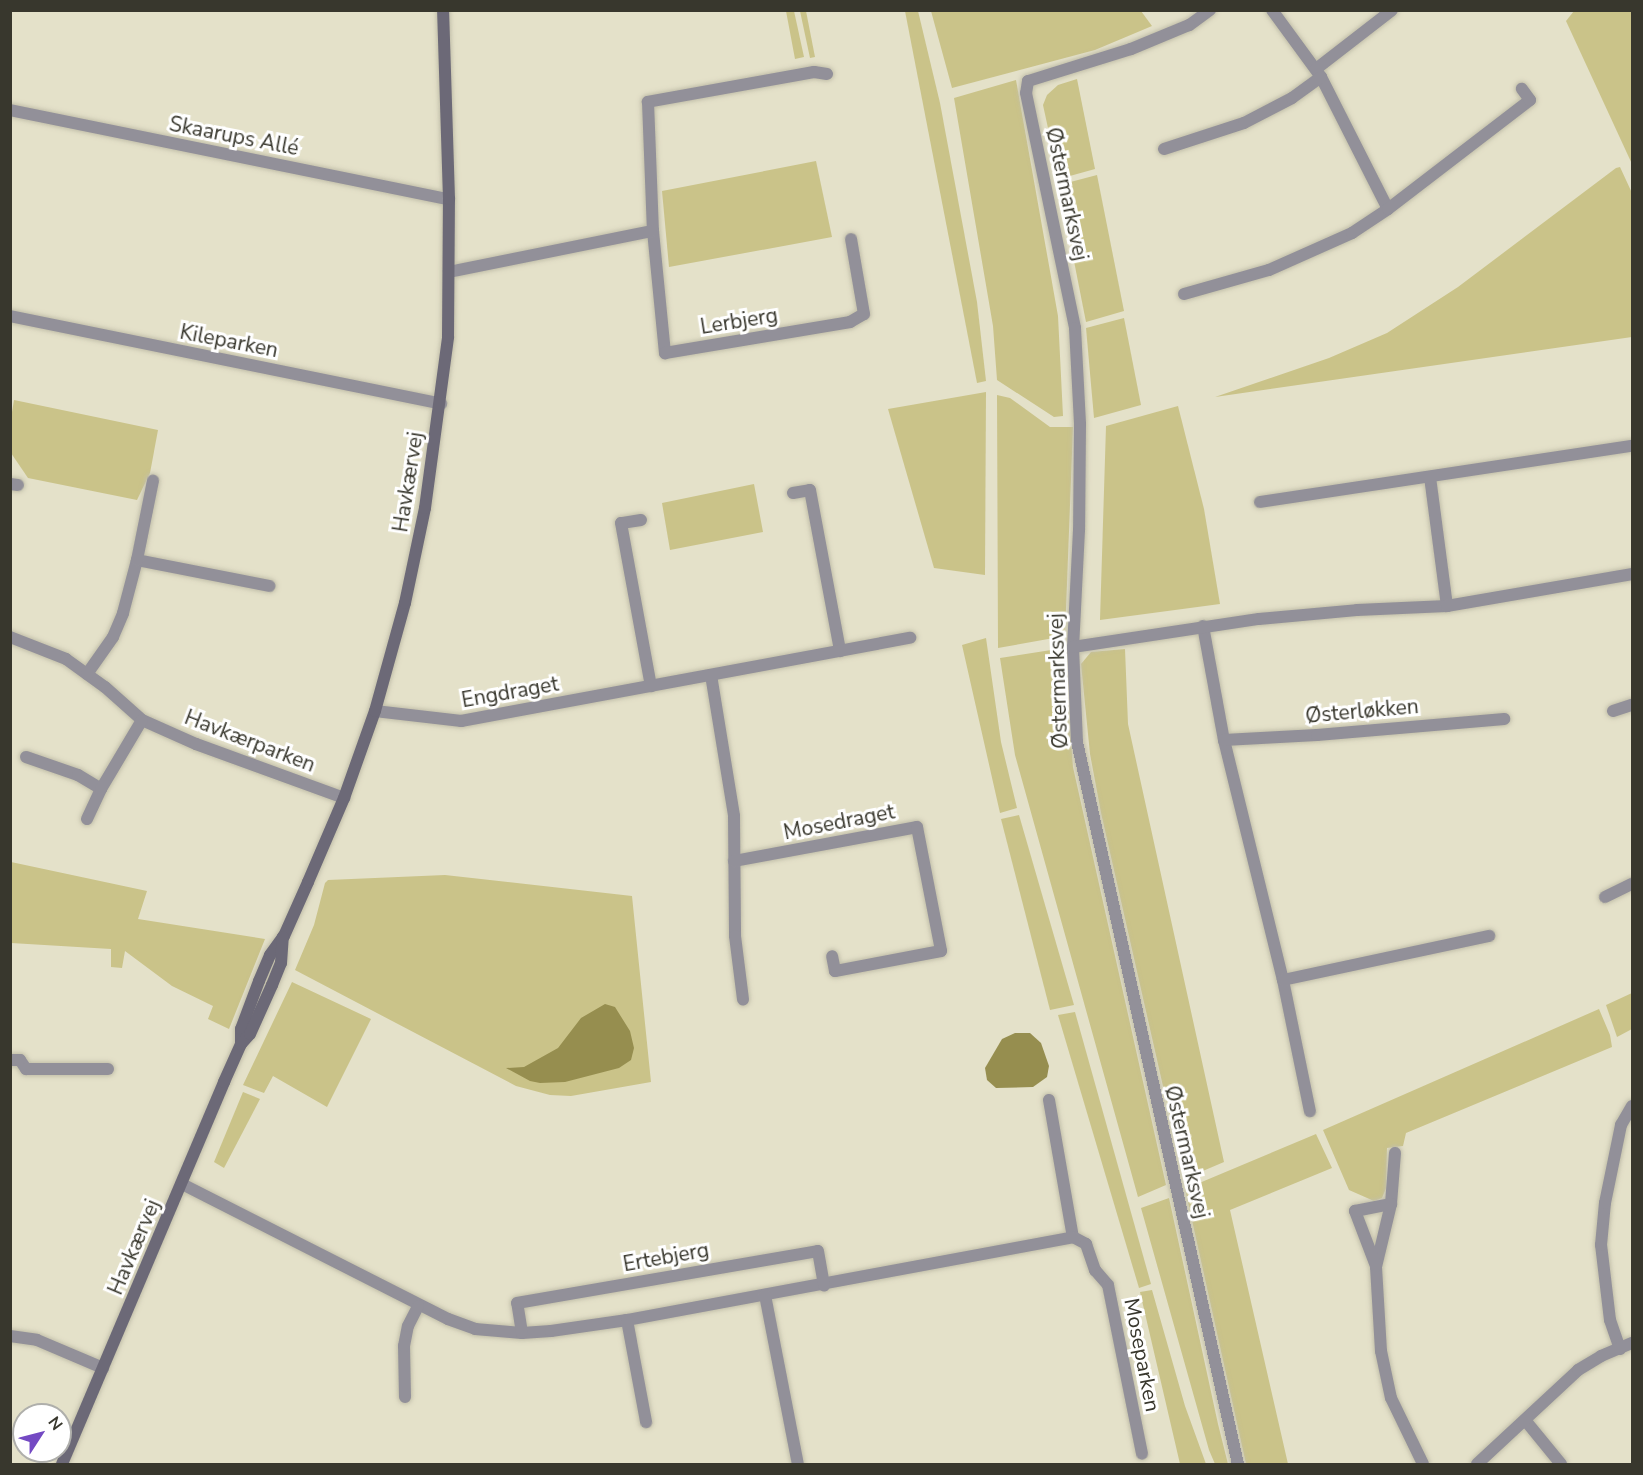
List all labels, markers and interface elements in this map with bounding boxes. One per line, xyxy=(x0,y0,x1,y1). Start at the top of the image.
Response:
street label: Skaarups Allé xyxy=(167,111,301,161)
street label: Østermarksvej xyxy=(1041,125,1093,263)
street label: Lerbjerg xyxy=(698,302,780,340)
street label: Kileparken xyxy=(178,319,280,363)
street label: Havkærvej xyxy=(388,430,428,534)
street label: Østermarksvej xyxy=(1043,613,1073,749)
street label: Engdraget xyxy=(460,671,560,713)
street label: Østerløkken xyxy=(1304,693,1420,729)
street label: Havkærparken xyxy=(181,705,319,777)
street label: Mosedraget xyxy=(781,799,897,845)
street label: Østermarksvej xyxy=(1159,1083,1215,1221)
street label: Havkærvej xyxy=(103,1195,165,1299)
street label: Ertebjerg xyxy=(621,1237,711,1277)
street label: Moseparken xyxy=(1119,1296,1165,1414)
north arrow xyxy=(12,1403,72,1463)
text: N xyxy=(43,1412,67,1435)

